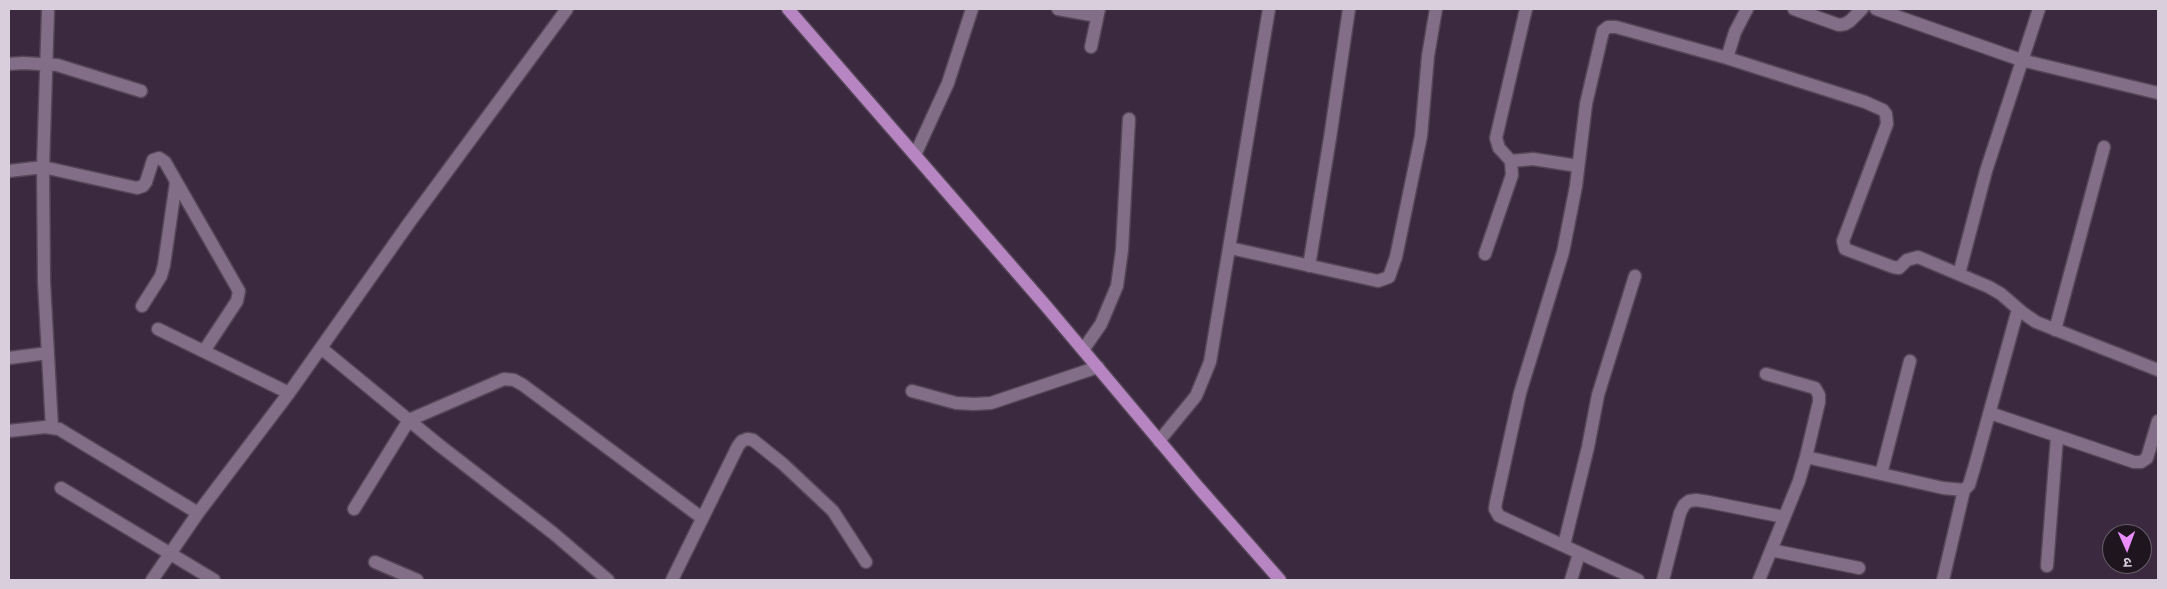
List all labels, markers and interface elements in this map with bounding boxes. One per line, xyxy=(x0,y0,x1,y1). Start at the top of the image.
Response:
north arrow xyxy=(2102,524,2152,574)
text: उ xyxy=(2123,555,2132,571)

